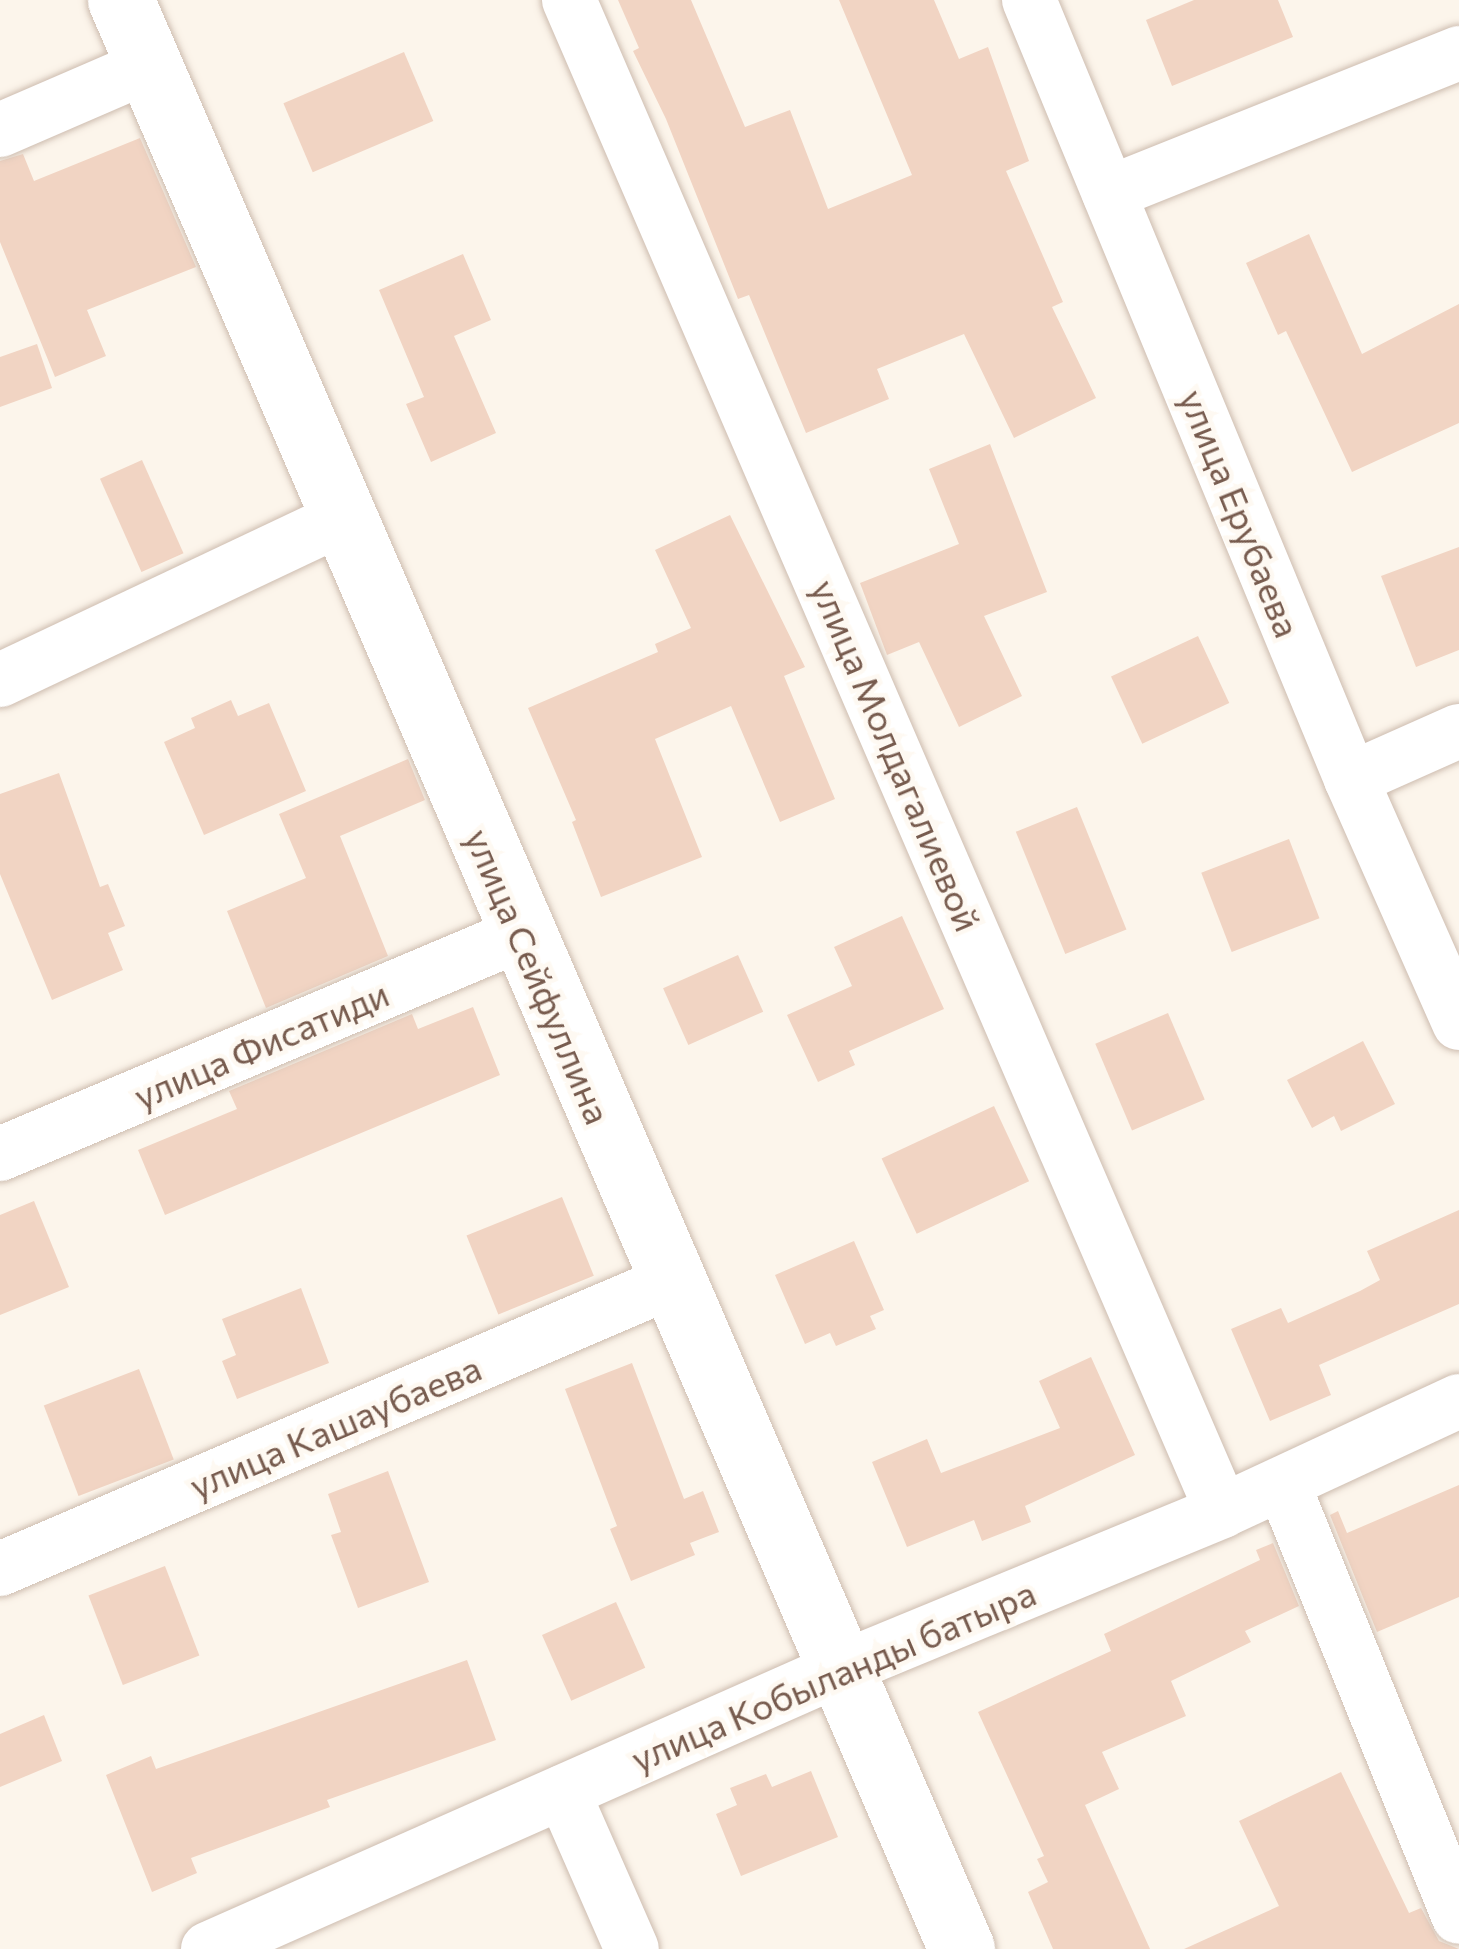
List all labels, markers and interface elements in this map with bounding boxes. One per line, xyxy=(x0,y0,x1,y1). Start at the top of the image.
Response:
street label: улица Ерубаева xyxy=(1172,383,1310,643)
street label: улица Молдагалиевой xyxy=(803,573,991,937)
street label: улица Сейфуллина xyxy=(457,822,621,1130)
street label: улица Фисатиди xyxy=(127,971,395,1117)
street label: улица Кашаубаева xyxy=(183,1345,487,1507)
street label: улица Кобыланды батыра xyxy=(624,1570,1042,1780)

